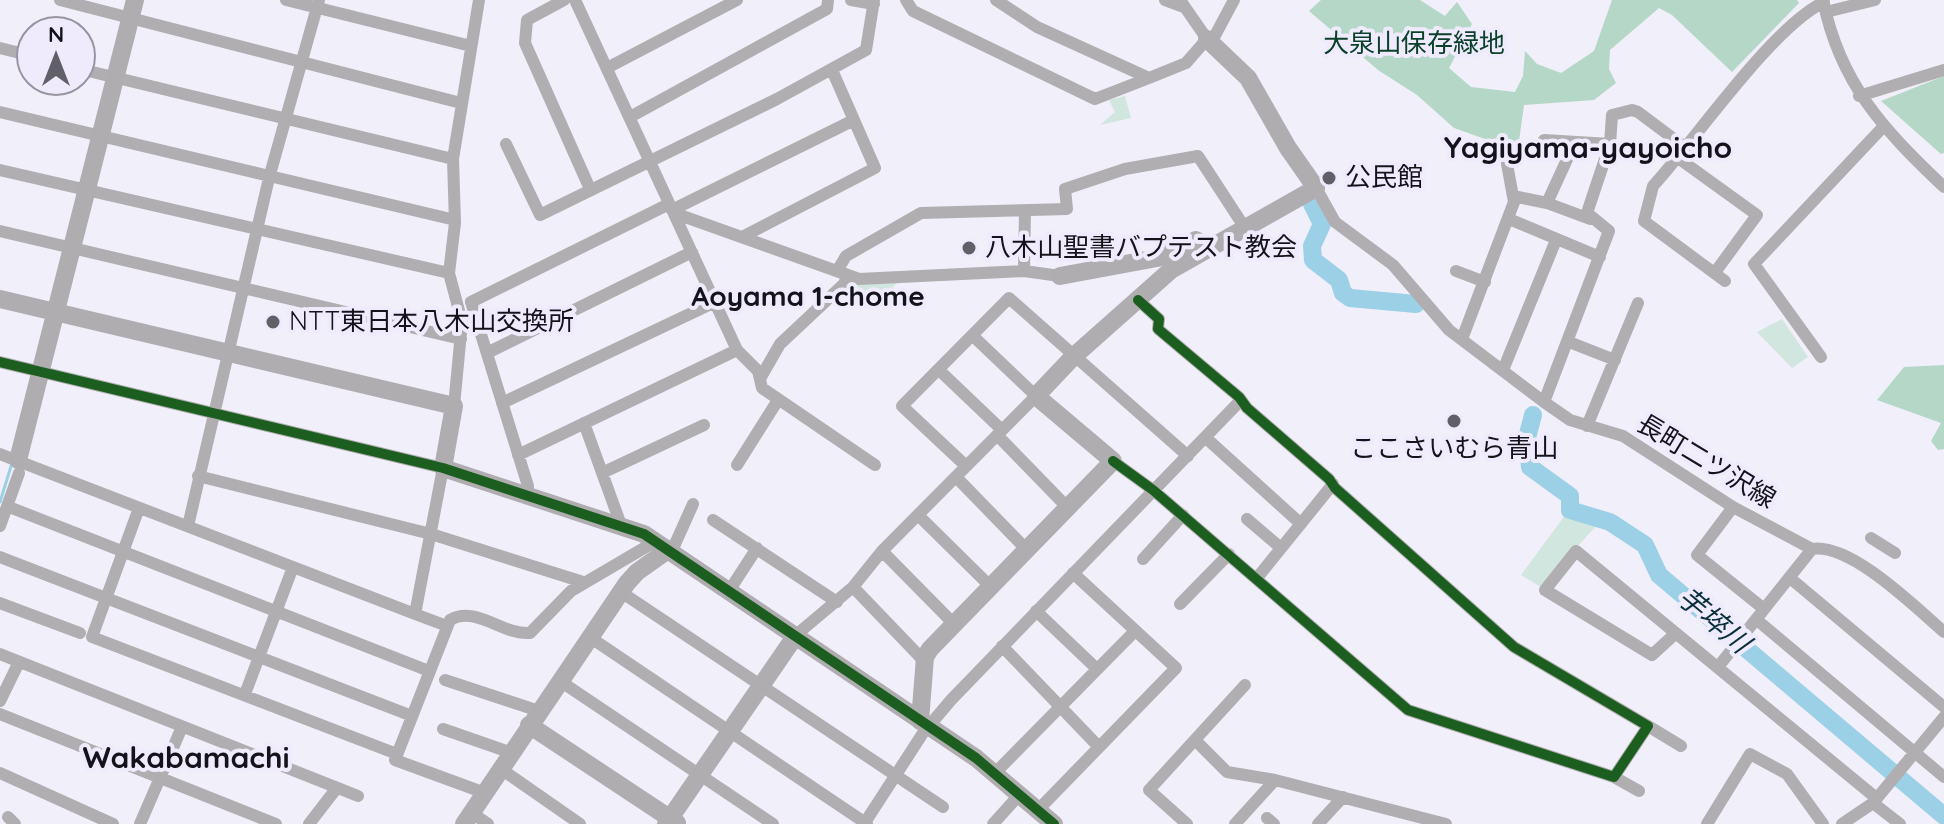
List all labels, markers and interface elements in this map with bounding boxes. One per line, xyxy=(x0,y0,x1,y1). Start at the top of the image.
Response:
north arrow xyxy=(16,16,96,96)
text: N xyxy=(48,20,64,48)
park label: 大泉山保存緑地 xyxy=(1323,28,1505,60)
district label: Yagiyama-yayoicho xyxy=(1444,131,1732,167)
place label: 公民館 xyxy=(1345,162,1423,194)
marker: 公民館 xyxy=(1320,169,1338,187)
place label: 八木山聖書バプテスト教会 xyxy=(985,232,1297,264)
marker: 八木山聖書バプテスト教会 xyxy=(960,239,978,257)
district label: Aoyama 1-chome xyxy=(691,281,925,315)
place label: NTT東日本八木山交換所 xyxy=(289,306,574,338)
marker: NTT東日本八木山交換所 xyxy=(264,313,282,331)
street label: 長町二ツ沢線 xyxy=(1631,408,1781,516)
marker: ここさいむら青山 xyxy=(1445,412,1463,430)
place label: ここさいむら青山 xyxy=(1350,433,1558,465)
water label: 芋埣川 xyxy=(1670,581,1756,661)
district label: Wakabamachi xyxy=(82,741,290,777)

